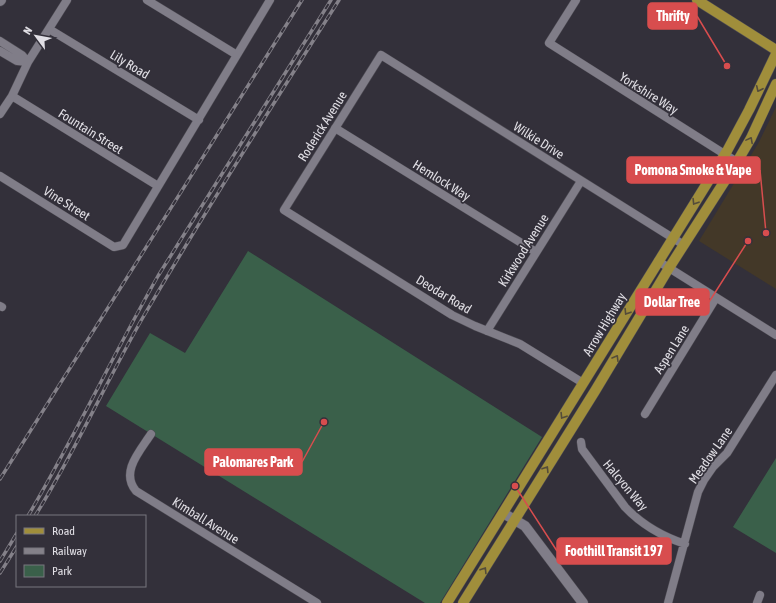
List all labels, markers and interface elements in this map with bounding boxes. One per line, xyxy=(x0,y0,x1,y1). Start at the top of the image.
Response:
callout: Thrifty xyxy=(648,3,697,29)
text: Thrifty xyxy=(656,8,690,24)
north arrow xyxy=(16,16,56,56)
text: N xyxy=(21,25,34,37)
street label: Lily Road xyxy=(107,47,152,82)
street label: Yorkshire Way xyxy=(617,69,681,118)
one-way arrow xyxy=(756,85,764,92)
street label: Roderick Avenue xyxy=(295,88,350,164)
street label: Fountain Street xyxy=(56,106,126,157)
street label: Wilkie Drive xyxy=(511,119,567,162)
one-way arrow xyxy=(745,136,752,144)
street label: Hemlock Way xyxy=(410,157,474,204)
callout: Pomona Smoke & Vape xyxy=(627,157,760,183)
text: Pomona Smoke & Vape xyxy=(634,162,752,178)
street label: Vine Street xyxy=(41,183,93,224)
one-way arrow xyxy=(693,198,700,205)
street label: Kirkwood Avenue xyxy=(495,211,552,289)
street label: Deodar Road xyxy=(413,272,474,317)
street label: Arrow Highway xyxy=(580,289,629,359)
callout: Dollar Tree xyxy=(636,289,709,315)
text: Dollar Tree xyxy=(644,294,700,310)
one-way arrow xyxy=(624,308,631,315)
street label: Aspen Lane xyxy=(651,322,692,376)
one-way arrow xyxy=(611,355,618,362)
one-way arrow xyxy=(560,412,567,419)
street label: Meadow Lane xyxy=(685,424,735,486)
callout: Palomares Park xyxy=(205,449,302,475)
text: Palomares Park xyxy=(213,454,294,470)
street label: Halcyon Way xyxy=(600,457,652,514)
one-way arrow xyxy=(542,466,549,473)
street label: Kimball Avenue xyxy=(170,494,242,547)
legend xyxy=(16,515,146,587)
text: Road xyxy=(52,524,75,538)
callout: Foothill Transit 197 xyxy=(557,538,671,564)
text: Foothill Transit 197 xyxy=(565,543,663,559)
text: Railway xyxy=(52,544,87,558)
text: Park xyxy=(52,564,73,578)
one-way arrow xyxy=(479,567,486,574)

